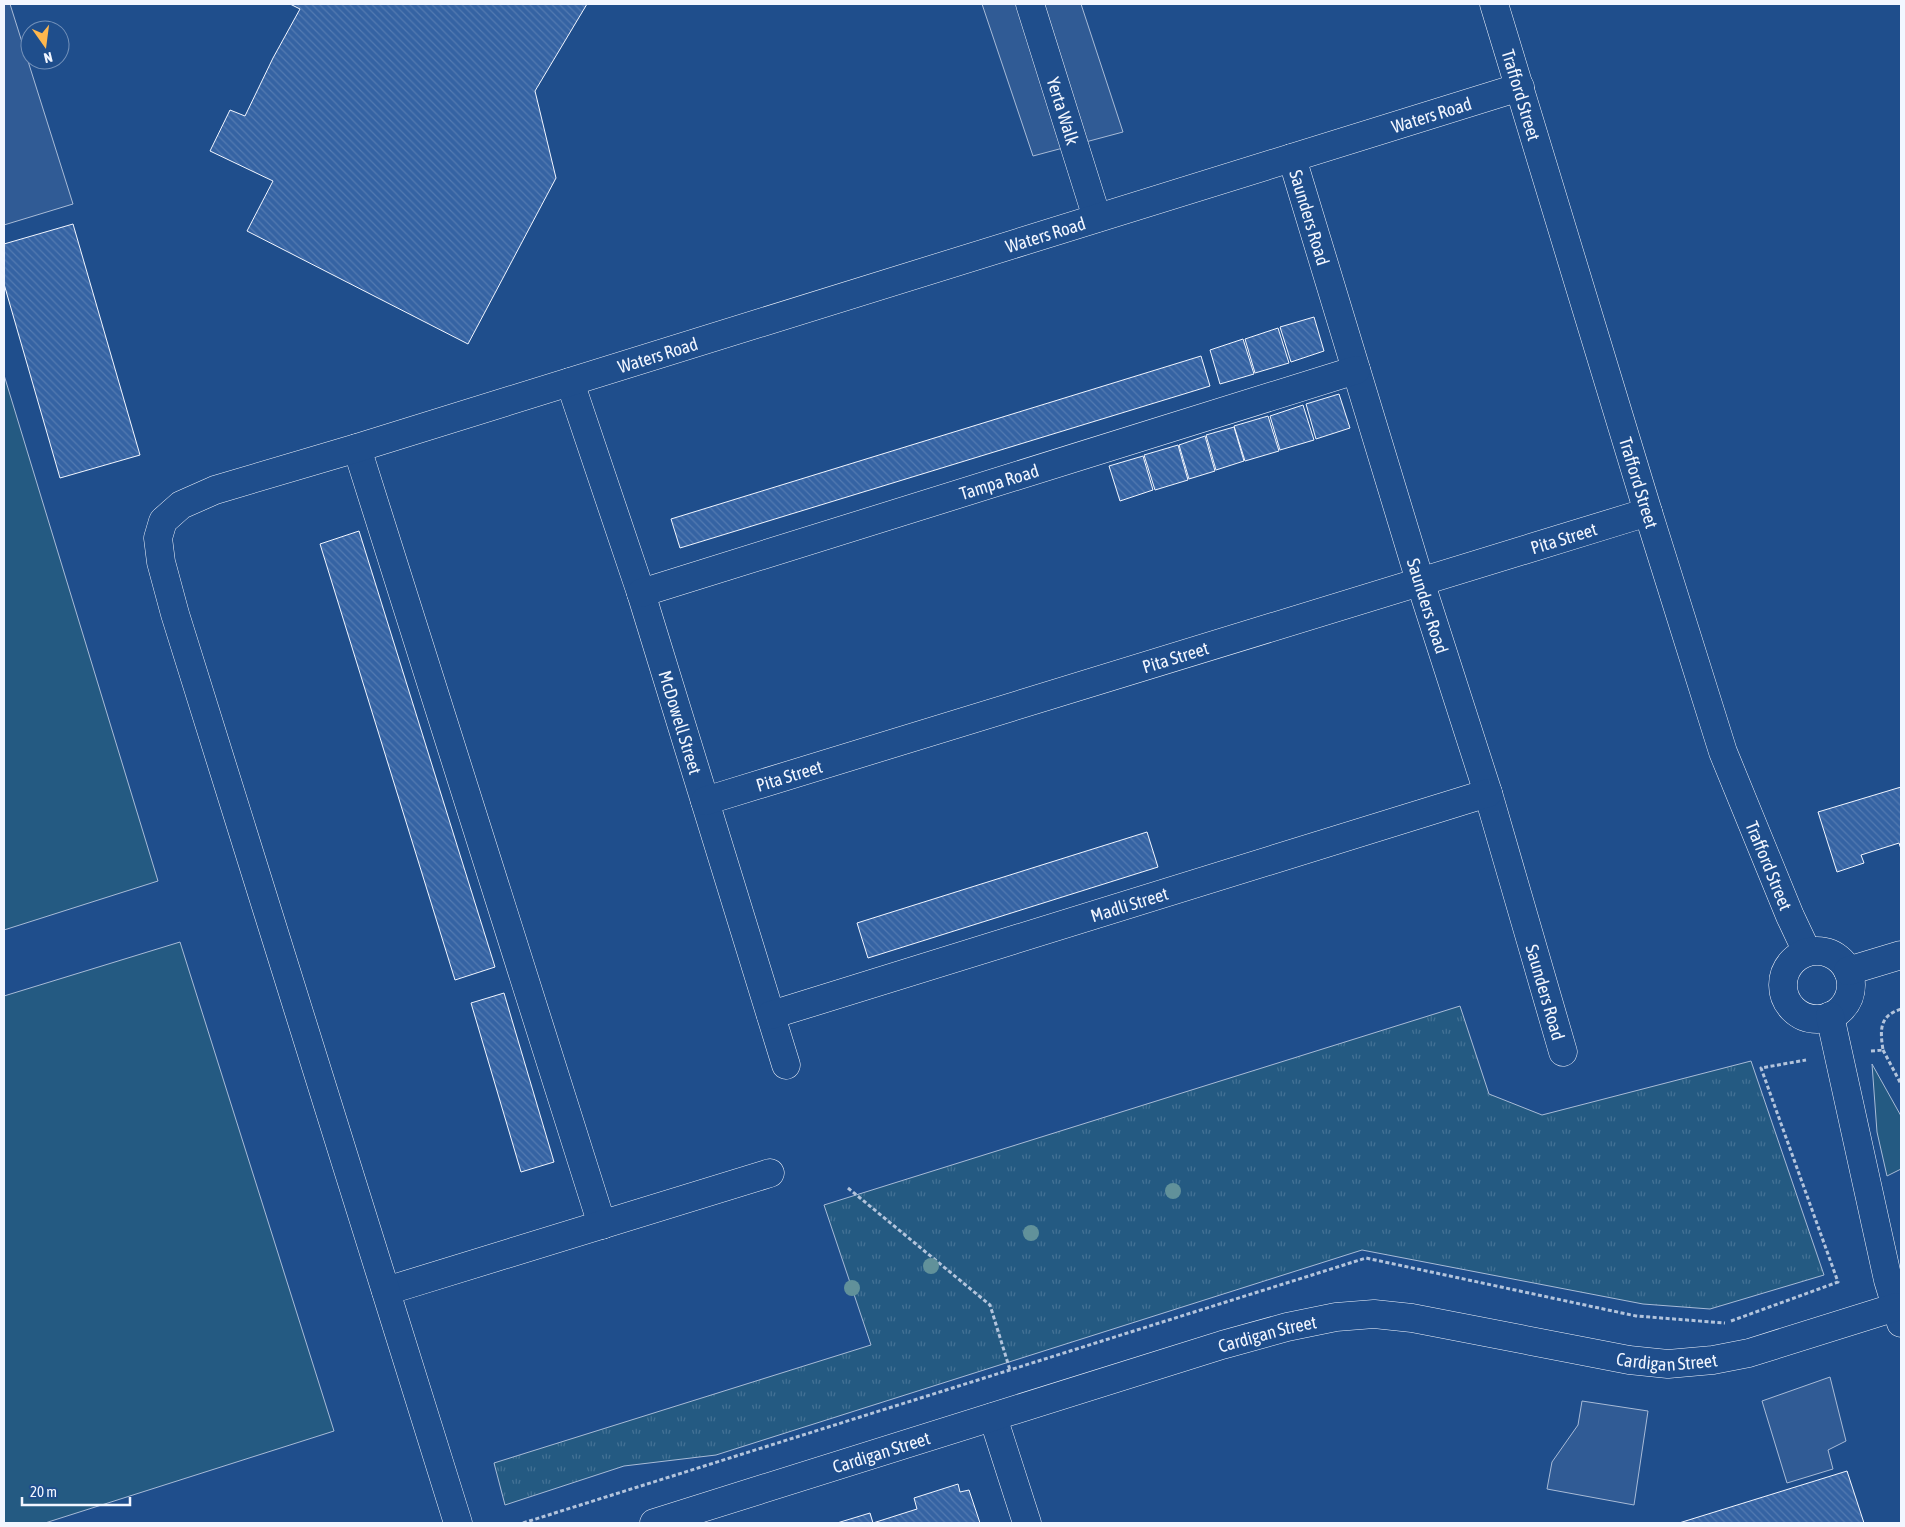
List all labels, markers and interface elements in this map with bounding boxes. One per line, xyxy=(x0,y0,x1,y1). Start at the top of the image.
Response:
north arrow xyxy=(20,20,70,70)
street label: Trafford Street xyxy=(1498,47,1545,143)
text: N xyxy=(42,49,54,66)
street label: Yerta Walk xyxy=(1043,74,1084,147)
street label: Waters Road xyxy=(1389,92,1474,137)
street label: Saunders Road xyxy=(1286,167,1334,268)
street label: Waters Road xyxy=(1003,212,1088,257)
street label: Waters Road xyxy=(615,332,700,377)
street label: Trafford Street xyxy=(1615,434,1663,531)
street label: Tampa Road xyxy=(957,459,1041,504)
street label: Pita Street xyxy=(1528,518,1599,558)
street label: Saunders Road xyxy=(1403,556,1453,656)
street label: Pita Street xyxy=(1140,637,1211,677)
street label: McDowell Street xyxy=(655,668,707,777)
street label: Pita Street xyxy=(753,755,825,795)
street label: Trafford Street xyxy=(1742,818,1797,913)
street label: Madli Street xyxy=(1088,882,1170,926)
street label: Saunders Road xyxy=(1522,942,1569,1043)
street label: Cardigan Street xyxy=(1216,1311,1318,1356)
street label: Cardigan Street xyxy=(1615,1347,1719,1375)
street label: Cardigan Street xyxy=(830,1427,932,1477)
scale bar xyxy=(22,1474,130,1506)
text: 20 m xyxy=(30,1483,57,1500)

